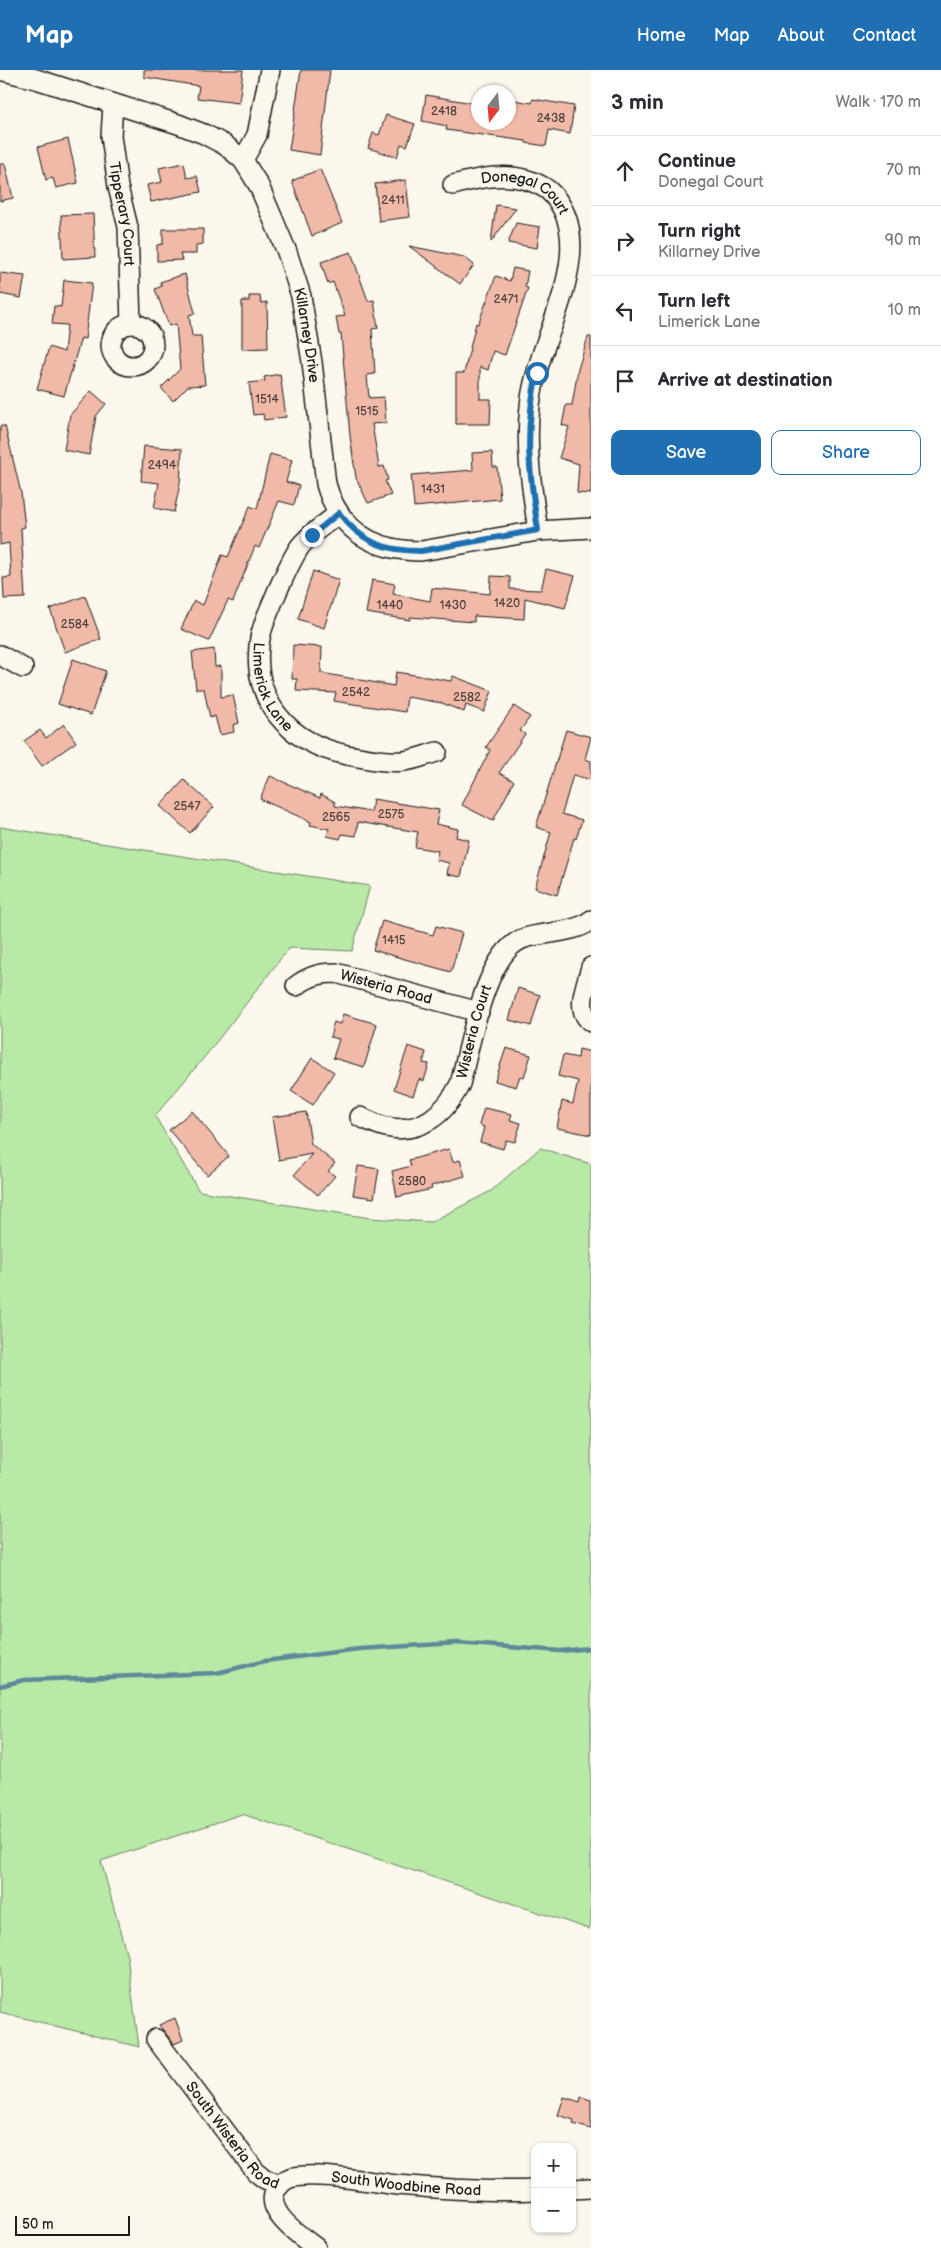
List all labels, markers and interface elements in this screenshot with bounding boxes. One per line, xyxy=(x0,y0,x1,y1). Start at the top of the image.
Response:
text: Map xyxy=(25,21,73,50)
text: Home xyxy=(637,25,686,46)
text: Map xyxy=(714,25,750,46)
text: About xyxy=(778,25,825,46)
text: Contact xyxy=(853,25,916,46)
north arrow xyxy=(471,85,516,130)
text: 3 min xyxy=(611,90,664,115)
text: Walk · 170 m xyxy=(835,93,921,112)
house number: 2418 xyxy=(431,104,457,119)
house number: 2438 xyxy=(537,111,565,126)
text: Continue xyxy=(658,150,736,173)
icon: ahead xyxy=(611,157,639,185)
street label: Tipperary Court xyxy=(105,161,138,267)
text: 70 m xyxy=(886,161,921,180)
street label: Donegal Court xyxy=(480,168,573,218)
text: Donegal Court xyxy=(658,173,763,192)
house number: 2411 xyxy=(381,193,405,208)
text: Turn right xyxy=(658,220,741,243)
icon: right xyxy=(611,227,639,255)
text: 90 m xyxy=(885,231,921,250)
text: Killarney Drive xyxy=(658,243,760,262)
street label: Killarney Drive xyxy=(289,285,323,384)
text: Turn left xyxy=(658,290,730,313)
house number: 2471 xyxy=(494,292,518,307)
icon: left xyxy=(611,297,639,325)
text: 10 m xyxy=(888,301,921,320)
text: Limerick Lane xyxy=(658,313,760,332)
route start xyxy=(526,362,549,385)
icon: arrive xyxy=(611,367,639,395)
text: Arrive at destination xyxy=(658,369,833,392)
house number: 1514 xyxy=(255,392,279,407)
house number: 1515 xyxy=(355,404,379,419)
button: Save xyxy=(611,430,761,475)
button: Share xyxy=(771,430,921,475)
house number: 2494 xyxy=(148,458,177,473)
house number: 1431 xyxy=(421,482,445,497)
route end xyxy=(301,524,324,547)
house number: 1420 xyxy=(494,596,520,611)
house number: 1440 xyxy=(377,598,403,613)
house number: 1430 xyxy=(440,598,466,613)
house number: 2584 xyxy=(61,617,90,632)
street label: Limerick Lane xyxy=(248,642,297,736)
house number: 2542 xyxy=(342,685,370,700)
house number: 2582 xyxy=(453,690,481,705)
house number: 2547 xyxy=(173,799,201,814)
house number: 2575 xyxy=(378,807,404,822)
house number: 2565 xyxy=(322,810,350,825)
house number: 1415 xyxy=(382,933,406,948)
street label: Wisteria Road xyxy=(338,966,434,1009)
street label: Wisteria Court xyxy=(453,982,497,1081)
house number: 2580 xyxy=(398,1174,426,1189)
street label: South Wisteria Road xyxy=(181,2078,282,2194)
map controls xyxy=(531,2143,576,2233)
button: + xyxy=(531,2143,576,2188)
street label: South Woodbine Road xyxy=(330,2168,481,2200)
button: − xyxy=(531,2188,576,2233)
scale bar xyxy=(15,2213,130,2236)
text: 50 m xyxy=(22,2216,54,2233)

